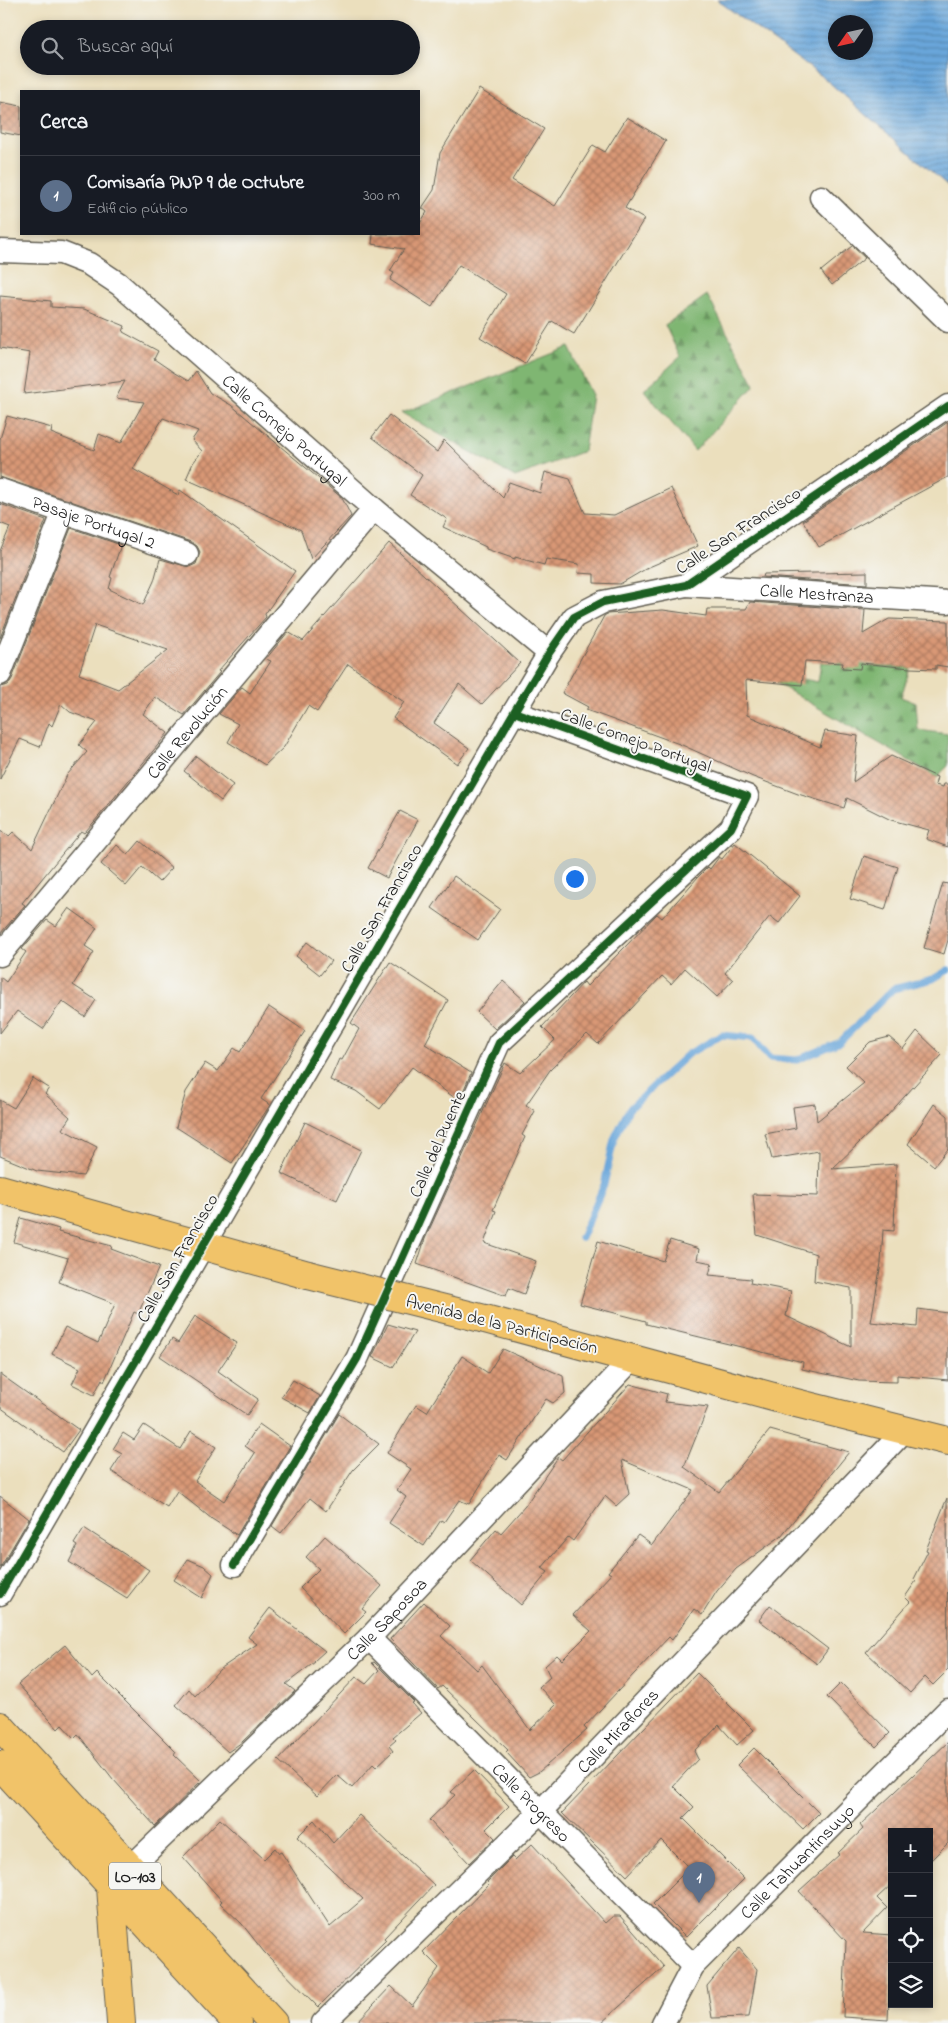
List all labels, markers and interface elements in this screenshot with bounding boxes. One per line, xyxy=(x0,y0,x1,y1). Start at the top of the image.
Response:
north arrow xyxy=(828,15,873,60)
search box xyxy=(20,20,420,75)
icon: search xyxy=(38,34,66,62)
text: Buscar aquí xyxy=(78,34,173,61)
text: Cerca xyxy=(40,108,88,138)
text: Comisaría PNP 9 de Octubre xyxy=(87,170,304,197)
text: 1 xyxy=(53,184,59,208)
text: 300 m xyxy=(363,184,400,208)
text: Edificio público xyxy=(87,197,188,221)
street label: Calle Cornejo Portugal xyxy=(215,369,351,494)
street label: Calle San Francisco xyxy=(671,481,807,582)
street label: Pasaje Portugal 2 xyxy=(28,491,158,557)
street label: Calle Mestranza xyxy=(759,579,874,612)
street label: Calle Revolución xyxy=(142,681,235,786)
street label: Calle Cornejo Portugal xyxy=(556,702,714,782)
street label: Calle San Francisco xyxy=(335,840,430,978)
your location xyxy=(562,866,588,892)
street label: Calle del Puente xyxy=(404,1086,474,1202)
street label: Calle San Francisco xyxy=(131,1190,226,1328)
street label: Avenida de la Participación xyxy=(403,1289,600,1362)
street label: Calle Saposoa xyxy=(341,1573,434,1668)
street label: Calle Miraflores xyxy=(572,1684,666,1781)
street label: Calle Progreso xyxy=(485,1758,575,1849)
street label: Calle Tahuantinsuyo xyxy=(735,1799,862,1926)
map controls xyxy=(888,1828,933,2008)
button: + xyxy=(888,1828,933,1873)
road number: LO-103 xyxy=(109,1862,161,1890)
pin: 1 xyxy=(683,1862,715,1903)
button: − xyxy=(888,1873,933,1918)
button: locate xyxy=(888,1918,933,1963)
button: layers xyxy=(888,1963,933,2008)

